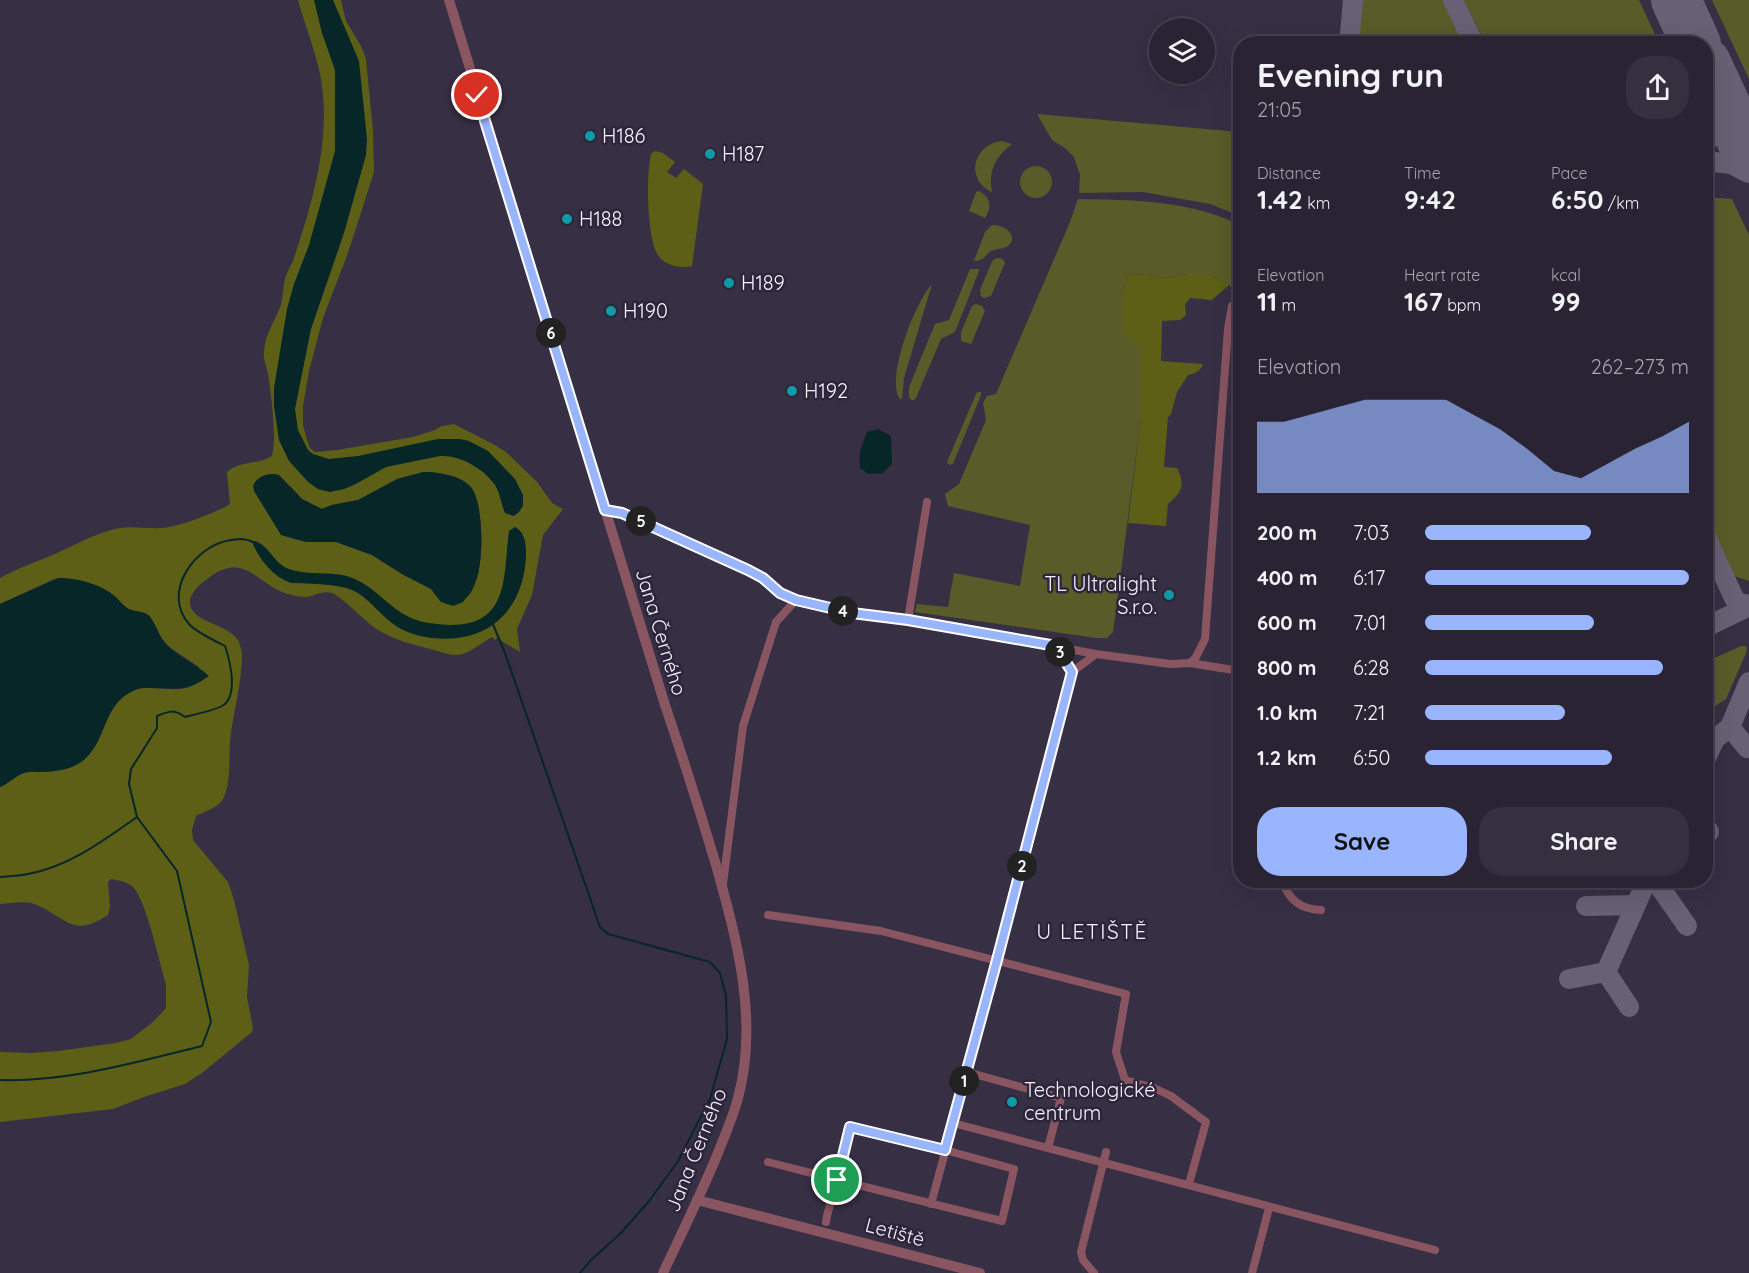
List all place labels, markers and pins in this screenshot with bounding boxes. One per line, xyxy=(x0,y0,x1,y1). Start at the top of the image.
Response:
pin xyxy=(451,69,502,120)
place label: H186 xyxy=(602,123,646,148)
marker: H186 xyxy=(583,129,597,143)
place label: H187 xyxy=(722,141,764,166)
marker: H187 xyxy=(703,147,717,161)
place label: H188 xyxy=(579,206,622,231)
marker: H188 xyxy=(560,212,574,226)
place label: H189 xyxy=(741,270,785,295)
marker: H189 xyxy=(722,276,736,290)
place label: H190 xyxy=(623,298,668,323)
marker: H190 xyxy=(604,304,618,318)
pin: 6 xyxy=(536,318,566,348)
place label: H192 xyxy=(804,378,848,403)
marker: H192 xyxy=(785,384,799,398)
pin: 5 xyxy=(626,506,656,536)
place label: TL Ultralight S.r.o. xyxy=(1044,571,1157,619)
marker: TL Ultralight S.r.o. xyxy=(1162,588,1176,602)
pin: 4 xyxy=(828,596,858,626)
pin: 3 xyxy=(1045,637,1075,667)
pin: 2 xyxy=(1007,851,1037,881)
pin: 1 xyxy=(949,1066,979,1096)
place label: Technologické centrum xyxy=(1024,1077,1156,1125)
marker: Technologické centrum xyxy=(1005,1095,1019,1109)
pin xyxy=(811,1154,862,1205)

